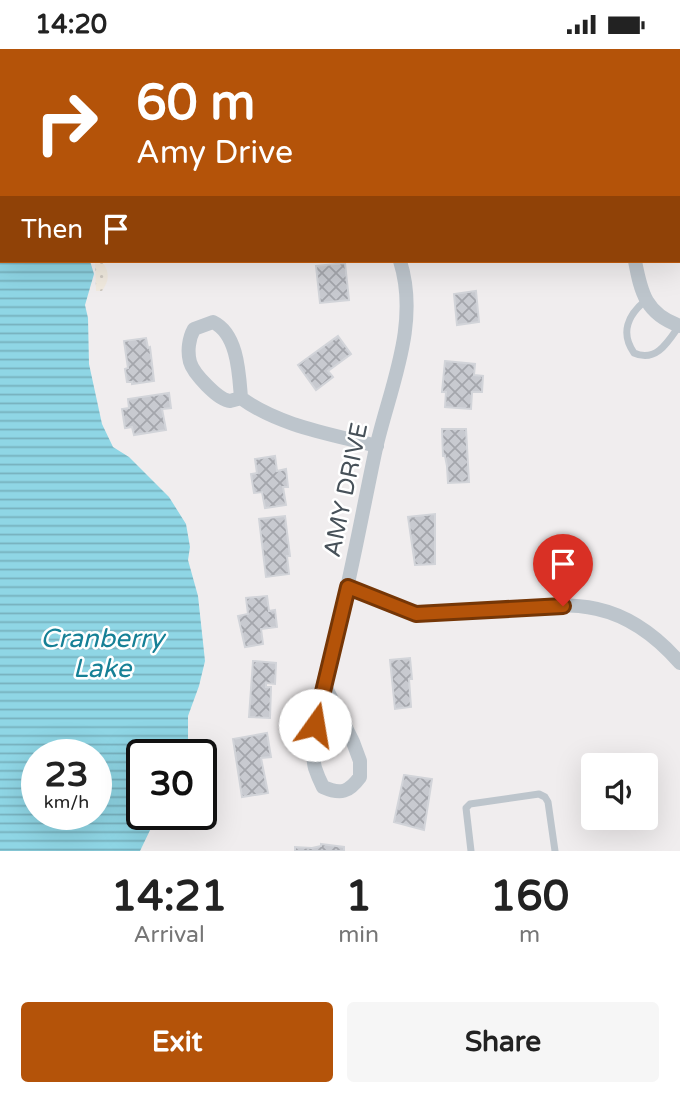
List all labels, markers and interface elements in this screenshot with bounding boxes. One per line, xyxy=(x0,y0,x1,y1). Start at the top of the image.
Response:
text: 14:20 xyxy=(35,9,107,40)
text: 60 m xyxy=(136,74,255,133)
icon: right xyxy=(21,77,112,168)
text: Amy Drive xyxy=(136,134,293,172)
icon: arrive xyxy=(97,210,135,248)
text: Then xyxy=(21,214,83,245)
street label: AMY DRIVE xyxy=(318,420,374,560)
pin xyxy=(533,534,593,606)
icon: arrive xyxy=(544,545,582,583)
water label: Cranberry Lake xyxy=(40,623,167,684)
position arrow xyxy=(278,688,352,762)
speed limit sign: 30 xyxy=(126,739,217,830)
map controls xyxy=(581,753,658,830)
button: sound xyxy=(581,753,658,830)
text: 23 xyxy=(45,754,88,796)
text: km/h xyxy=(44,791,89,813)
text: 14:21 xyxy=(111,871,227,922)
text: 1 xyxy=(345,871,372,922)
text: 160 xyxy=(490,871,569,922)
text: Arrival xyxy=(134,921,205,949)
text: min xyxy=(338,921,379,949)
text: m xyxy=(519,921,540,949)
button: Exit xyxy=(21,1002,333,1082)
button: Share xyxy=(347,1002,659,1082)

